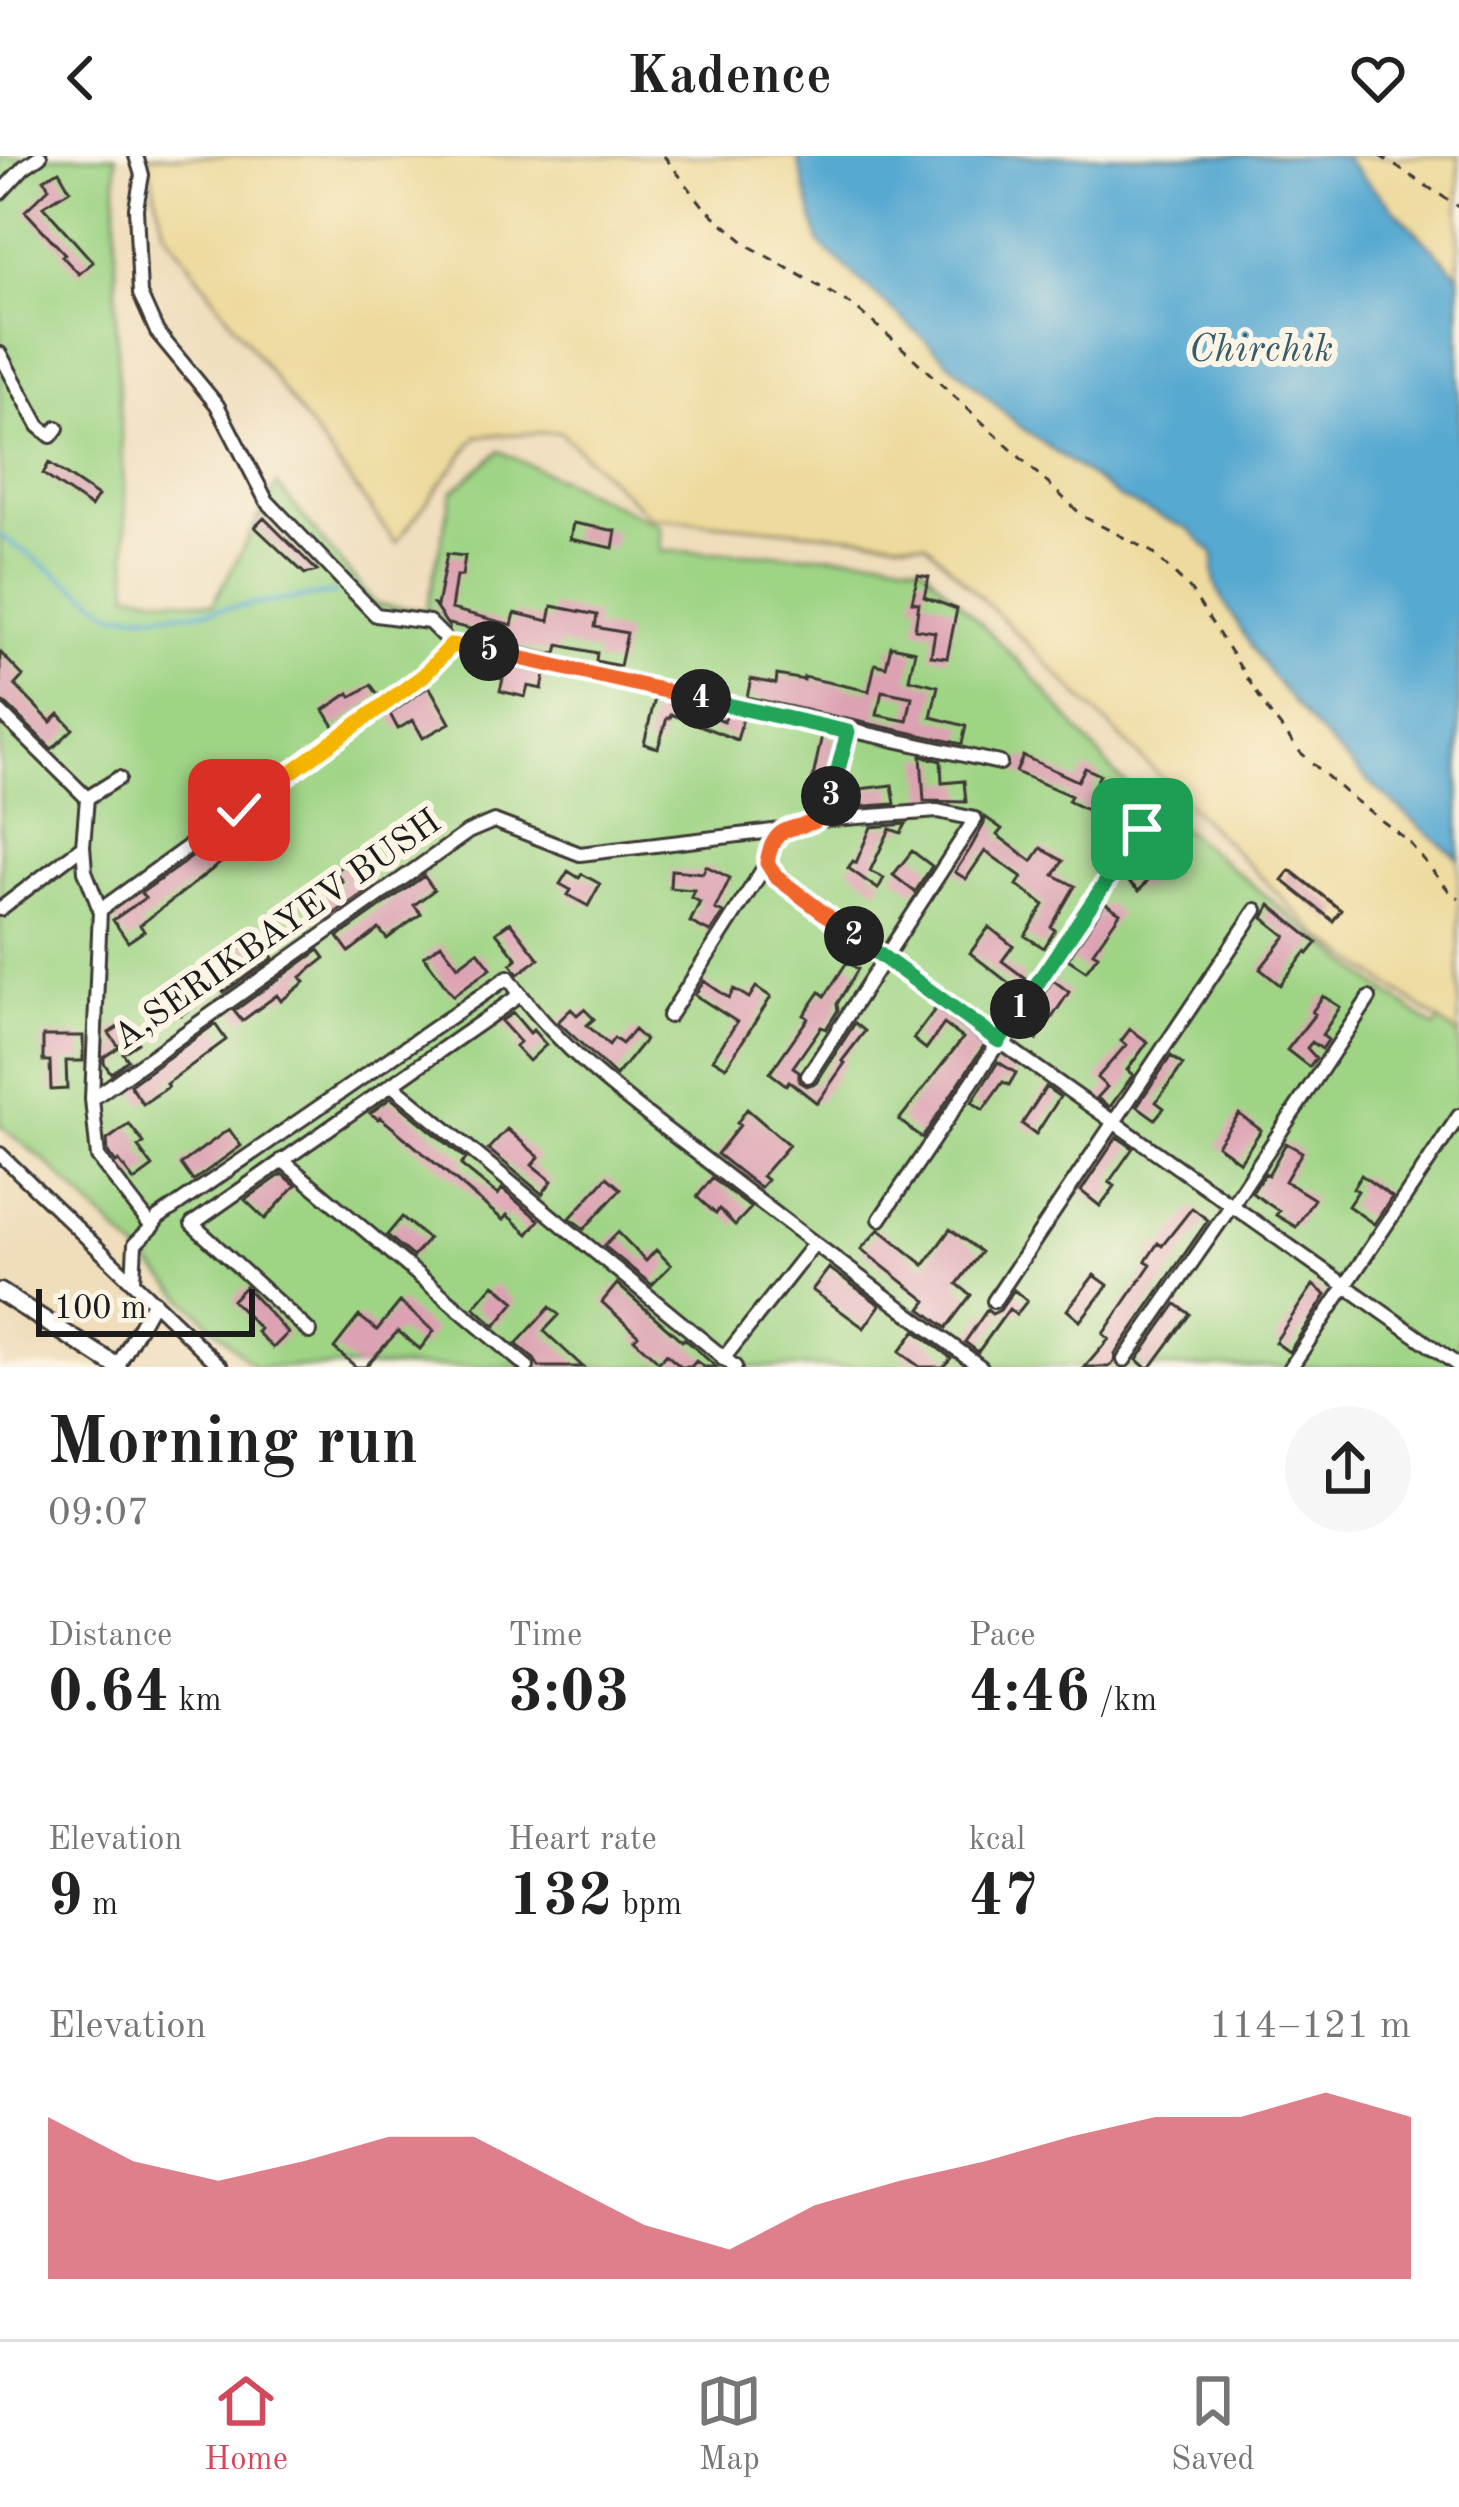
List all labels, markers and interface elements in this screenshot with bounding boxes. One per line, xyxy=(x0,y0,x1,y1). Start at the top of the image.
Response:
icon: back xyxy=(48,45,114,111)
icon: heart xyxy=(1345,45,1411,111)
text: Kadence xyxy=(627,51,832,105)
water label: Chirchik xyxy=(1189,331,1333,370)
pin: 5 xyxy=(459,621,519,681)
text: 5 xyxy=(479,634,499,667)
pin: 4 xyxy=(671,669,731,729)
text: 4 xyxy=(691,682,711,715)
pin xyxy=(188,759,290,861)
pin: 3 xyxy=(801,766,861,826)
icon: check xyxy=(206,777,272,843)
pin xyxy=(1091,778,1193,880)
text: 3 xyxy=(821,779,841,812)
icon: arrive xyxy=(1109,796,1175,862)
street label: A,SERIKBAYEV BUSH xyxy=(108,804,448,1058)
pin: 2 xyxy=(824,906,884,966)
text: 2 xyxy=(844,919,864,952)
pin: 1 xyxy=(990,979,1050,1039)
text: 1 xyxy=(1010,992,1030,1025)
scale bar xyxy=(36,1283,255,1336)
text: 100 m xyxy=(54,1293,147,1326)
button: share xyxy=(1285,1406,1411,1532)
text: Morning run xyxy=(48,1412,418,1478)
text: 09:07 xyxy=(48,1494,149,1533)
text: Distance xyxy=(48,1620,172,1653)
text: Time xyxy=(508,1620,582,1653)
text: Pace xyxy=(969,1620,1036,1653)
text: 0.64 xyxy=(48,1664,169,1724)
text: 3:03 xyxy=(508,1664,630,1724)
text: 4:46 xyxy=(969,1664,1090,1724)
text: km xyxy=(169,1685,222,1718)
text: /km xyxy=(1090,1685,1157,1718)
text: Elevation xyxy=(48,1824,182,1857)
text: Heart rate xyxy=(508,1824,657,1857)
text: kcal xyxy=(969,1824,1025,1857)
text: 9 xyxy=(48,1868,83,1928)
text: 132 xyxy=(508,1868,613,1928)
text: 47 xyxy=(969,1868,1038,1928)
text: m xyxy=(83,1889,118,1922)
text: bpm xyxy=(613,1889,682,1922)
text: Elevation xyxy=(48,2007,207,2046)
text: 114–121 m xyxy=(1209,2007,1411,2046)
tab: Home xyxy=(204,2368,288,2481)
tab: Map xyxy=(696,2368,762,2481)
tab: Saved xyxy=(1171,2368,1255,2481)

